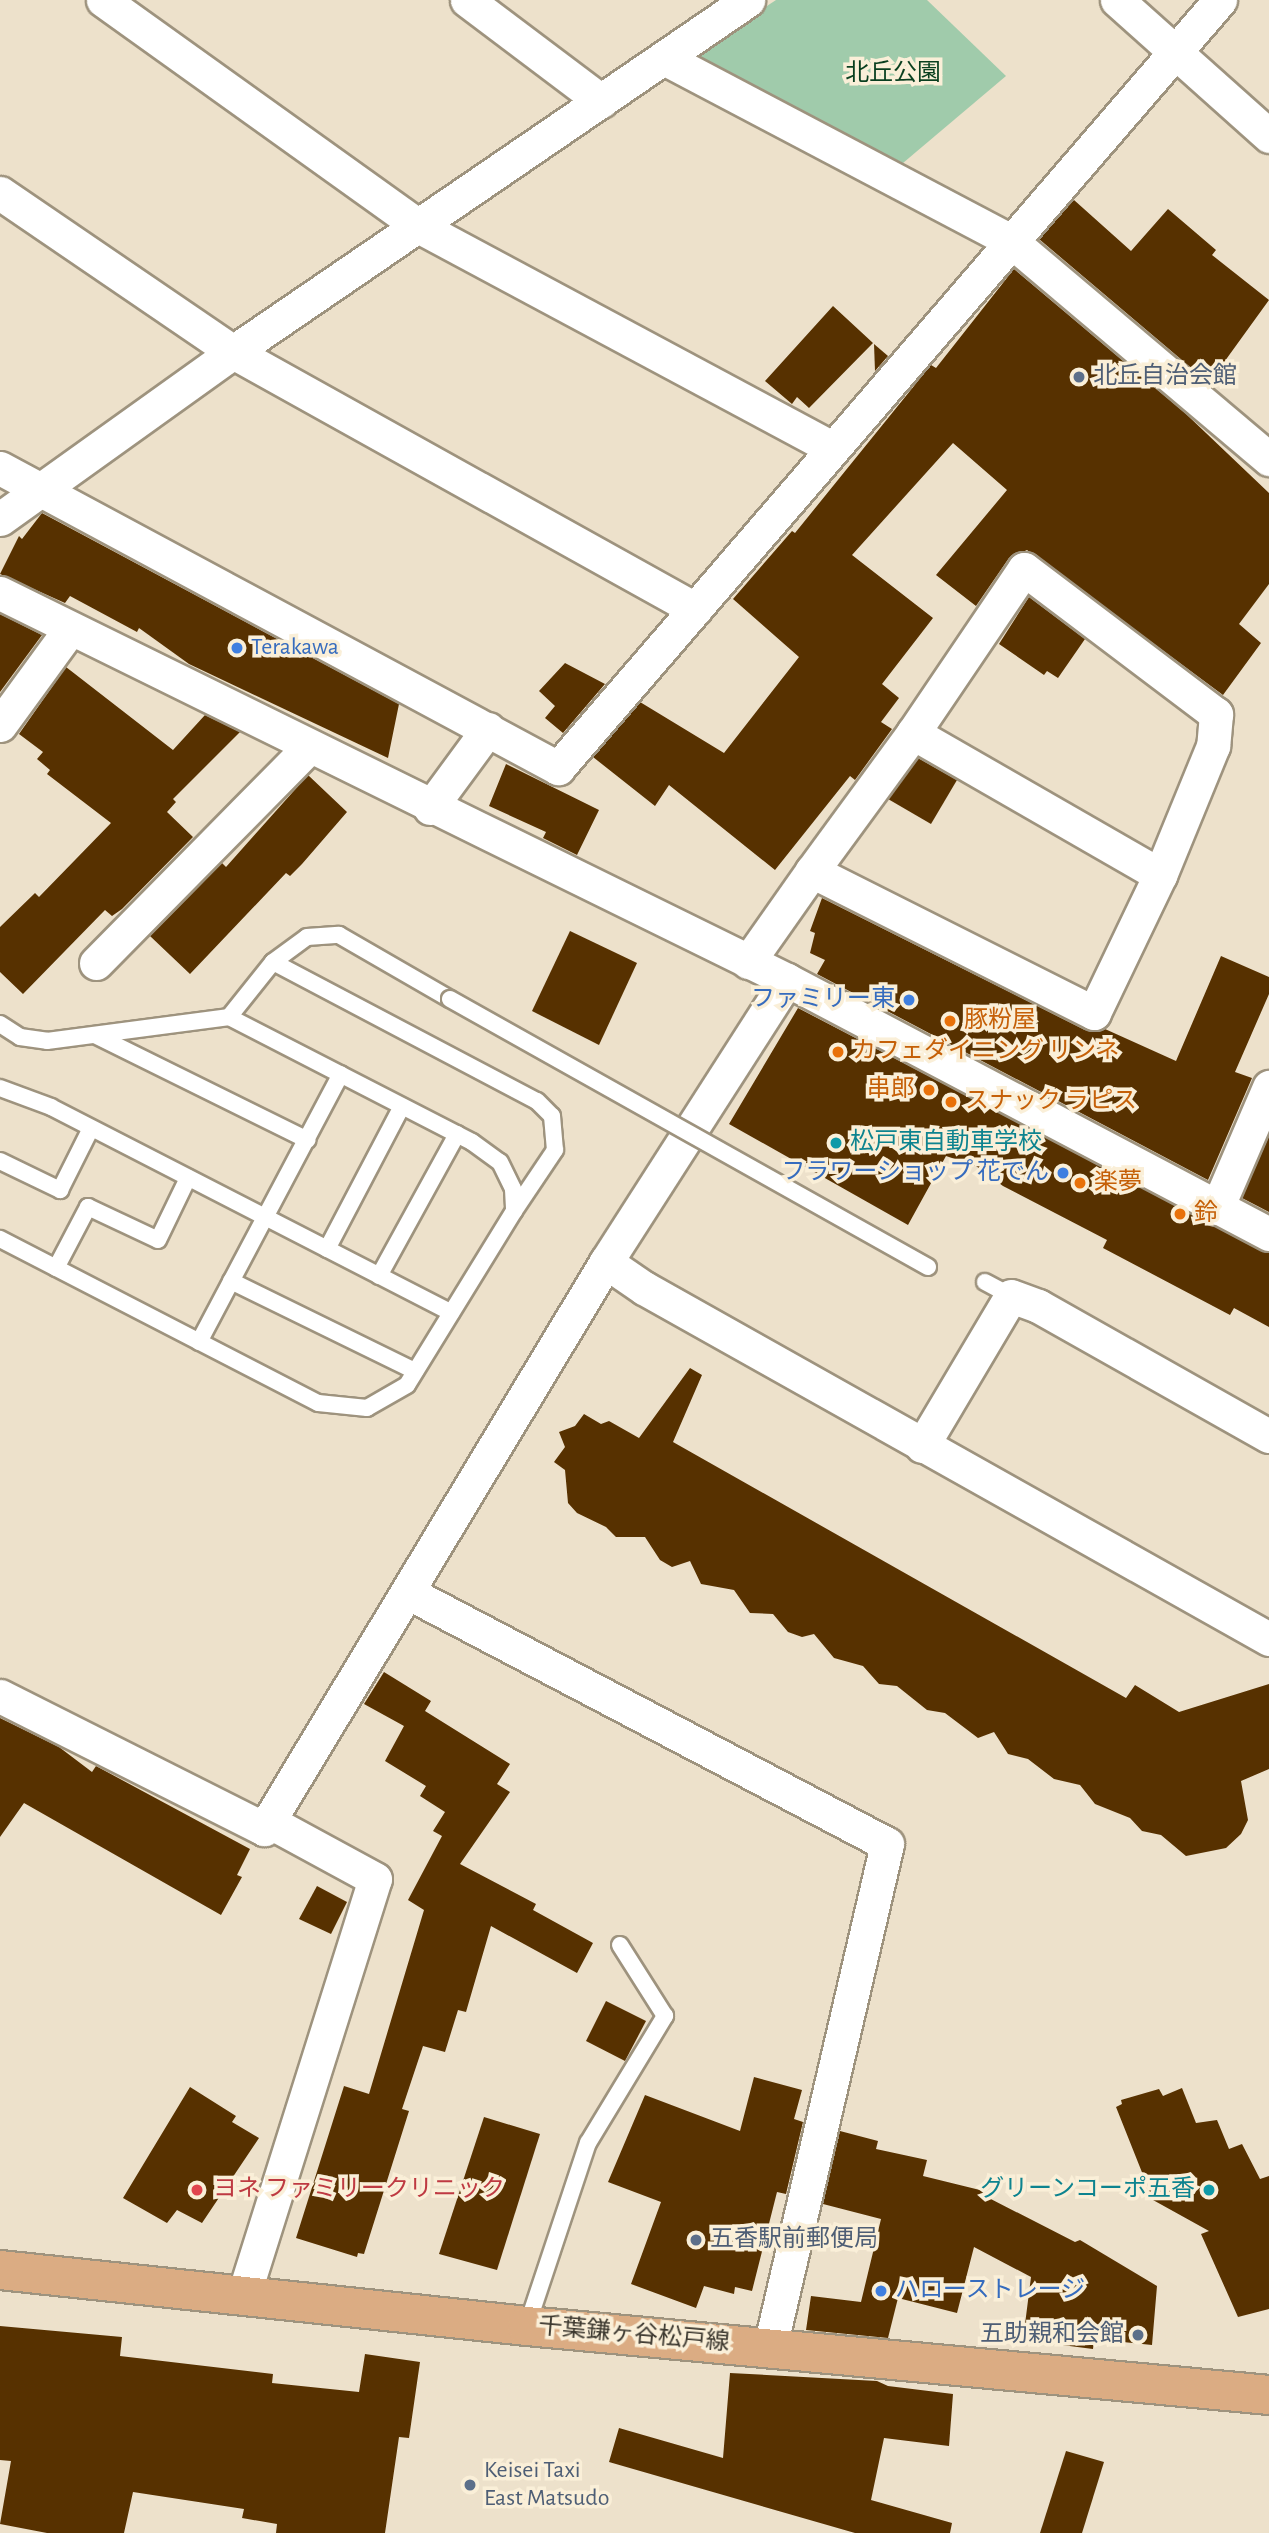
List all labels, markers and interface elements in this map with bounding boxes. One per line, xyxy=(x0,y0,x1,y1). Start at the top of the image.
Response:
park label: 北丘公園 xyxy=(845,60,941,88)
place label: 北丘自治会館 xyxy=(1093,363,1237,391)
marker: 北丘自治会館 xyxy=(1071,369,1087,385)
place label: Terakawa xyxy=(251,634,339,662)
marker: Terakawa xyxy=(229,640,245,656)
place label: ファミリー東 xyxy=(751,986,895,1014)
marker: ファミリー東 xyxy=(901,992,917,1008)
place label: 豚粉屋 xyxy=(964,1007,1036,1035)
marker: 豚粉屋 xyxy=(942,1013,958,1029)
place label: カフェダイニング リンネ xyxy=(852,1038,1120,1066)
marker: カフェダイニング リンネ xyxy=(830,1044,846,1060)
place label: 串郎 xyxy=(867,1076,915,1104)
marker: 串郎 xyxy=(921,1082,937,1098)
place label: スナック ラピス xyxy=(965,1088,1137,1116)
marker: スナック ラピス xyxy=(943,1094,959,1110)
place label: 松戸東自動車学校 xyxy=(850,1129,1042,1157)
marker: 松戸東自動車学校 xyxy=(828,1135,844,1151)
place label: フラワーショップ 花でん xyxy=(781,1159,1049,1187)
marker: フラワーショップ 花でん xyxy=(1055,1165,1071,1181)
place label: 楽夢 xyxy=(1094,1169,1142,1197)
marker: 楽夢 xyxy=(1072,1175,1088,1191)
place label: 鈴 xyxy=(1194,1200,1218,1228)
marker: 鈴 xyxy=(1172,1206,1188,1222)
place label: ヨネ ファミリークリニック xyxy=(213,2176,505,2204)
place label: グリーンコーポ五香 xyxy=(979,2176,1195,2204)
marker: ヨネ ファミリークリニック xyxy=(187,2180,207,2200)
marker: グリーンコーポ五香 xyxy=(1201,2182,1217,2198)
place label: 五香駅前郵便局 xyxy=(710,2226,878,2254)
marker: 五香駅前郵便局 xyxy=(688,2232,704,2248)
place label: ハローストレージ xyxy=(895,2277,1087,2305)
marker: ハローストレージ xyxy=(873,2283,889,2299)
street label: 千葉鎌ヶ谷松戸線 xyxy=(537,2312,731,2358)
place label: 五助親和会館 xyxy=(980,2321,1124,2349)
marker: 五助親和会館 xyxy=(1130,2327,1146,2343)
place label: Keisei Taxi East Matsudo xyxy=(484,2457,609,2513)
marker: Keisei Taxi East Matsudo xyxy=(462,2477,478,2493)

